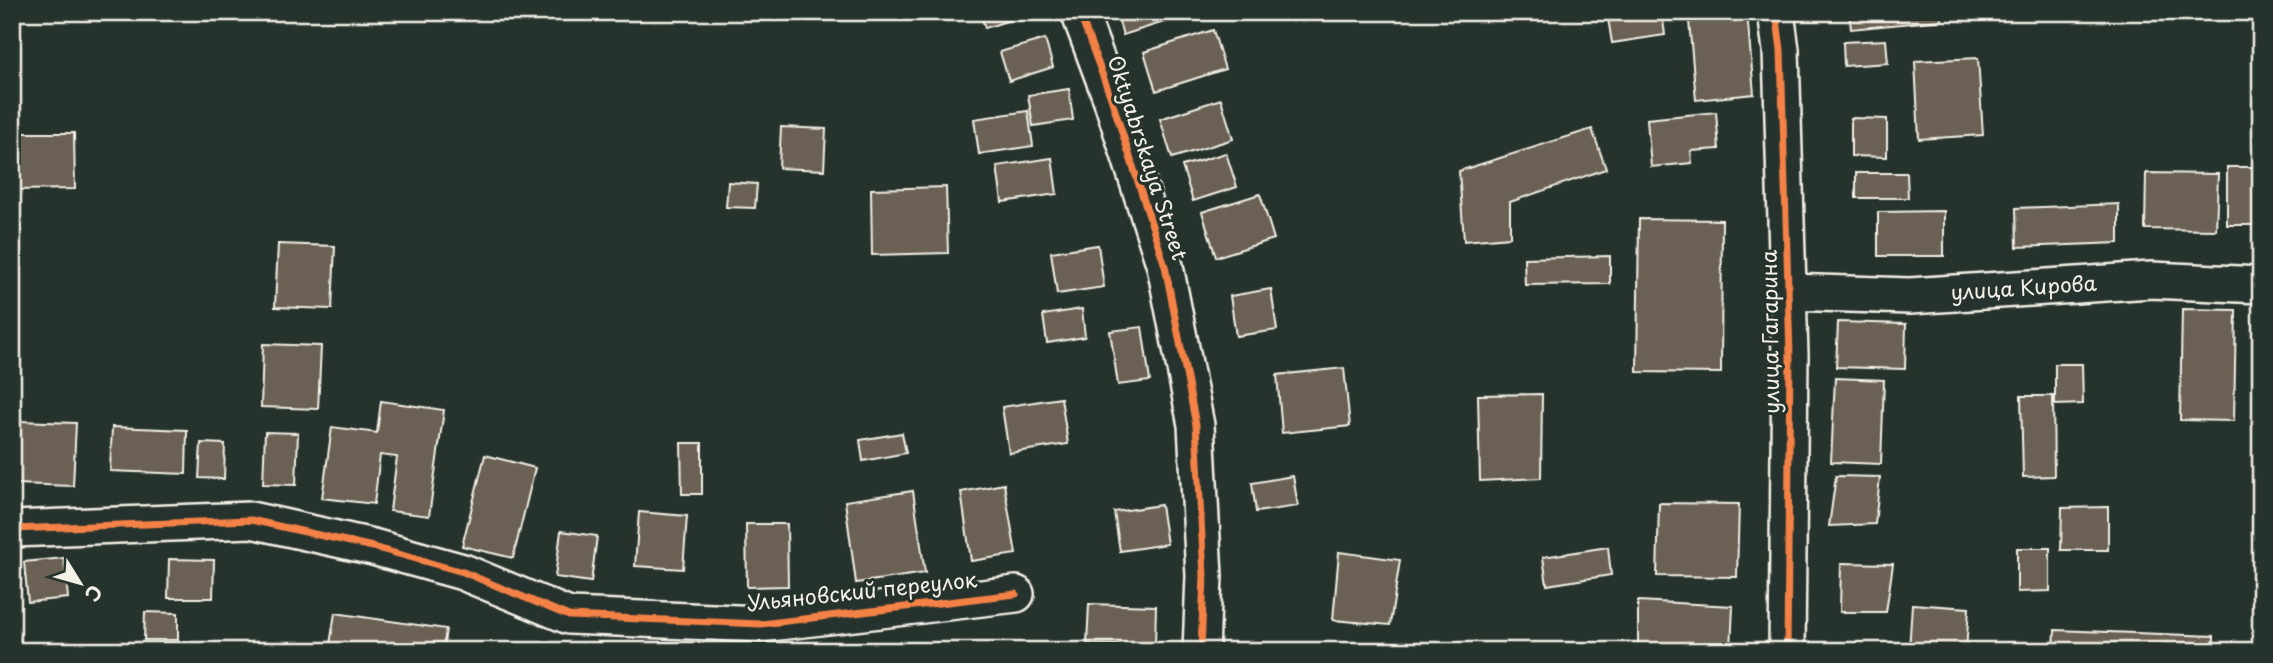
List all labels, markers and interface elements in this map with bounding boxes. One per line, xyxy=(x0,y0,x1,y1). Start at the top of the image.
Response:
street label: Oktyabrskaya Street xyxy=(1101,51,1197,264)
street label: улица Гагарина xyxy=(1752,249,1786,414)
street label: улица Кирова xyxy=(1949,266,2098,307)
north arrow xyxy=(46,548,116,618)
street label: Ульяновский переулок xyxy=(745,562,979,618)
text: С xyxy=(79,580,110,608)

